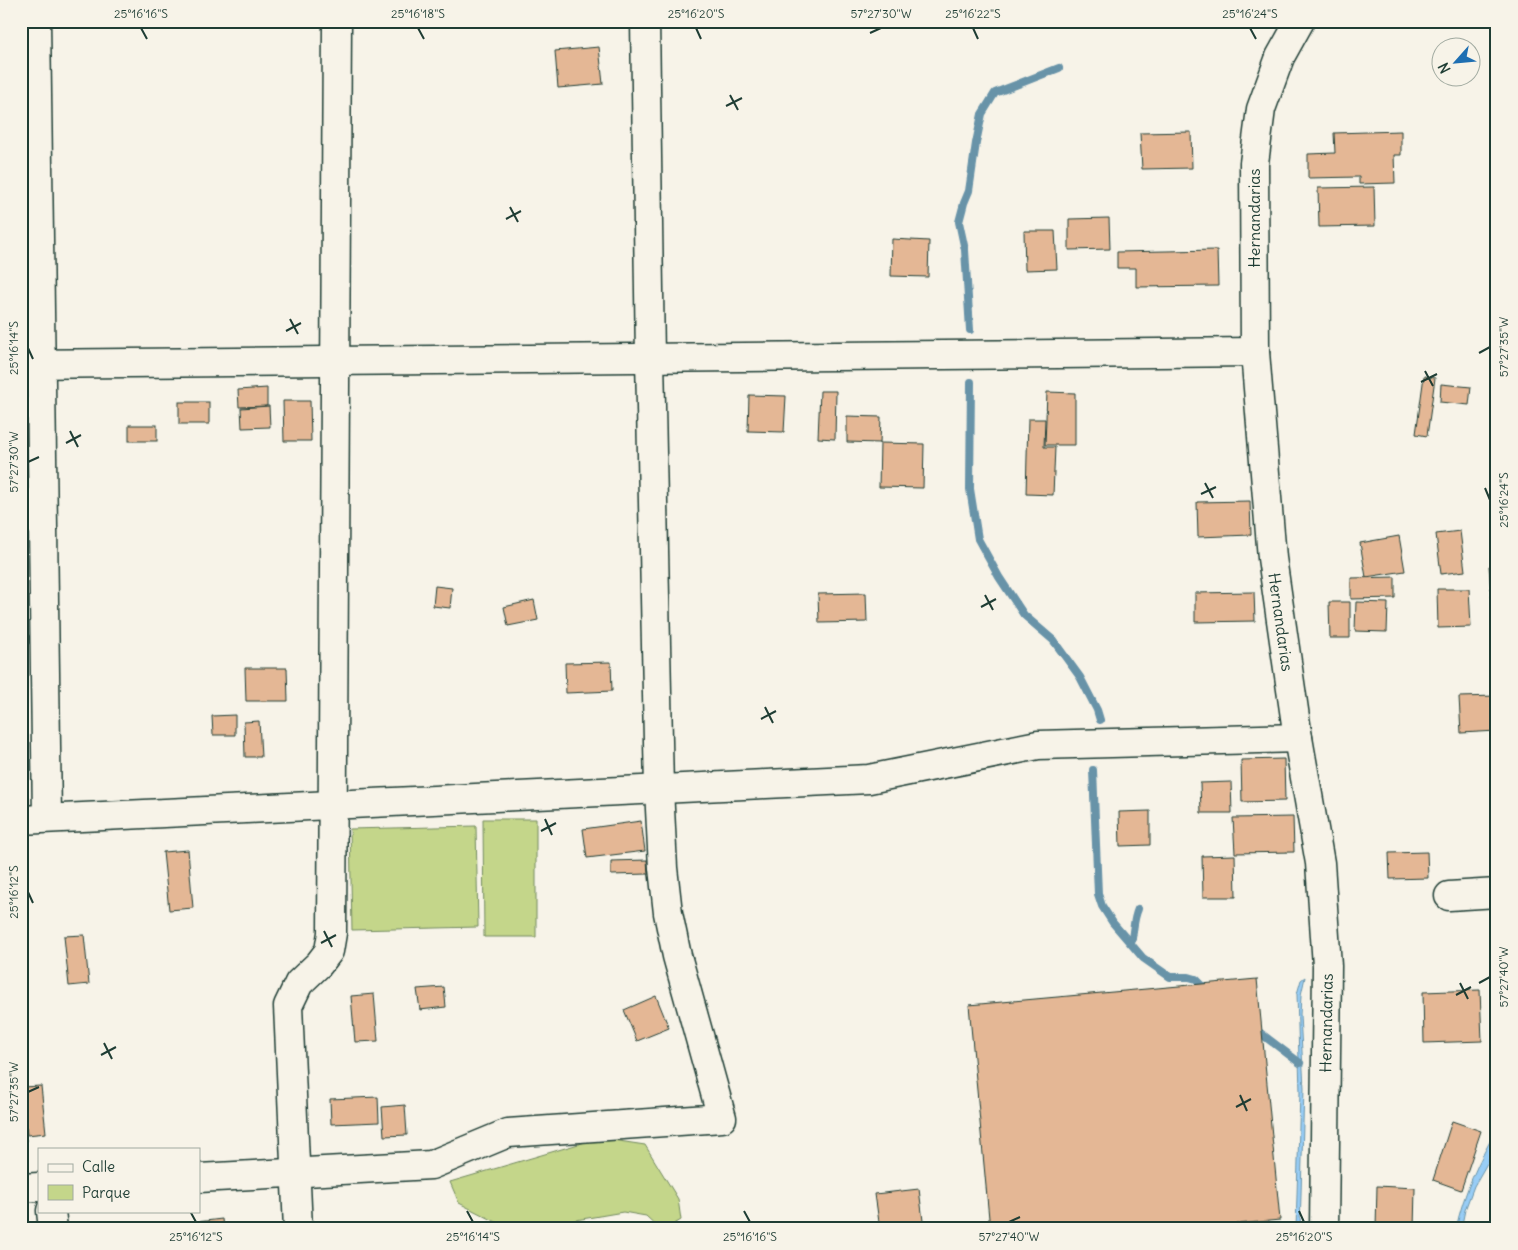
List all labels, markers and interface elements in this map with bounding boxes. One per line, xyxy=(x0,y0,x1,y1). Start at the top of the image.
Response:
text: 25°16'16"S xyxy=(114,6,168,21)
text: 25°16'18"S xyxy=(391,6,445,21)
text: 25°16'20"S xyxy=(668,6,725,21)
text: 57°27'30"W xyxy=(850,6,912,21)
text: 25°16'22"S xyxy=(945,6,1001,21)
text: 25°16'24"S xyxy=(1222,6,1278,21)
north arrow xyxy=(1430,38,1480,88)
text: N xyxy=(1434,60,1455,76)
street label: Hernandarias xyxy=(1244,168,1264,268)
text: 57°27'35"W xyxy=(1496,317,1511,377)
text: 25°16'14"S xyxy=(6,321,21,375)
text: 57°27'30"W xyxy=(6,431,21,493)
text: 25°16'24"S xyxy=(1496,472,1511,528)
street label: Hernandarias xyxy=(1264,571,1298,673)
text: 25°16'12"S xyxy=(6,865,21,919)
text: 57°27'40"W xyxy=(1496,946,1511,1008)
street label: Hernandarias xyxy=(1315,973,1337,1073)
text: 57°27'35"W xyxy=(6,1062,21,1122)
legend xyxy=(38,1148,200,1212)
text: Calle xyxy=(82,1157,115,1176)
text: Parque xyxy=(82,1183,130,1202)
text: 25°16'12"S xyxy=(169,1229,223,1244)
text: 25°16'14"S xyxy=(446,1229,500,1244)
text: 25°16'16"S xyxy=(723,1229,777,1244)
text: 57°27'40"W xyxy=(978,1229,1040,1244)
text: 25°16'20"S xyxy=(1276,1229,1333,1244)

